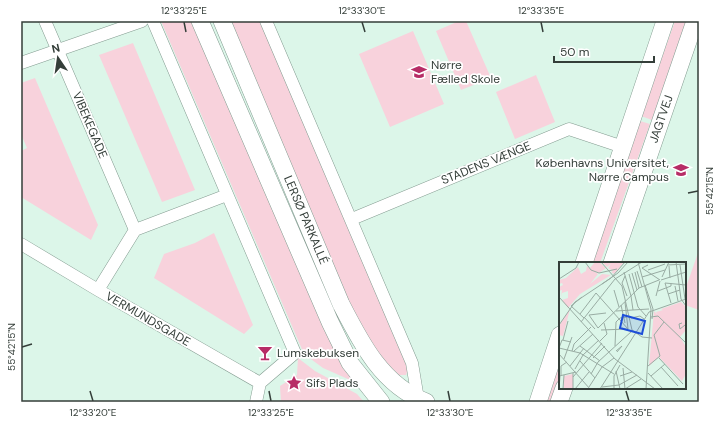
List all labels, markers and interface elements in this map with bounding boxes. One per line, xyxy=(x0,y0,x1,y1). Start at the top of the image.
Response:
text: 12°33'25"E xyxy=(161,4,207,17)
text: 12°33'30"E xyxy=(338,4,386,17)
text: 12°33'35"E xyxy=(518,4,564,17)
north arrow xyxy=(38,38,78,78)
scale bar xyxy=(554,38,654,64)
text: N xyxy=(50,41,61,56)
text: 50 m xyxy=(560,44,589,60)
place label: Nørre Fælled Skole xyxy=(431,57,500,87)
school or university icon: Nørre Fælled Skole xyxy=(410,63,428,81)
street label: VIBEKEGADE xyxy=(69,89,111,161)
street label: JAGTVEJ xyxy=(645,93,677,145)
street label: STADENS VÆNGE xyxy=(439,138,534,188)
place label: Københavns Universitet, Nørre Campus xyxy=(536,155,669,185)
school or university icon: Københavns Universitet, Nørre Campus xyxy=(672,161,690,179)
text: 55°42'15"N xyxy=(703,167,716,215)
street label: LERSØ PARKALLÉ xyxy=(280,173,332,267)
inset map xyxy=(559,262,686,389)
street label: VERMUNDSGADE xyxy=(103,288,194,350)
text: 55°42'15"N xyxy=(5,323,18,371)
bar icon: Lumskebuksen xyxy=(256,344,274,362)
place label: Lumskebuksen xyxy=(277,345,359,361)
place icon: Sifs Plads xyxy=(285,374,303,392)
place label: Sifs Plads xyxy=(306,375,359,391)
text: 12°33'20"E xyxy=(70,406,117,419)
text: 12°33'25"E xyxy=(248,406,294,419)
text: 12°33'30"E xyxy=(426,406,474,419)
text: 12°33'35"E xyxy=(606,406,652,419)

